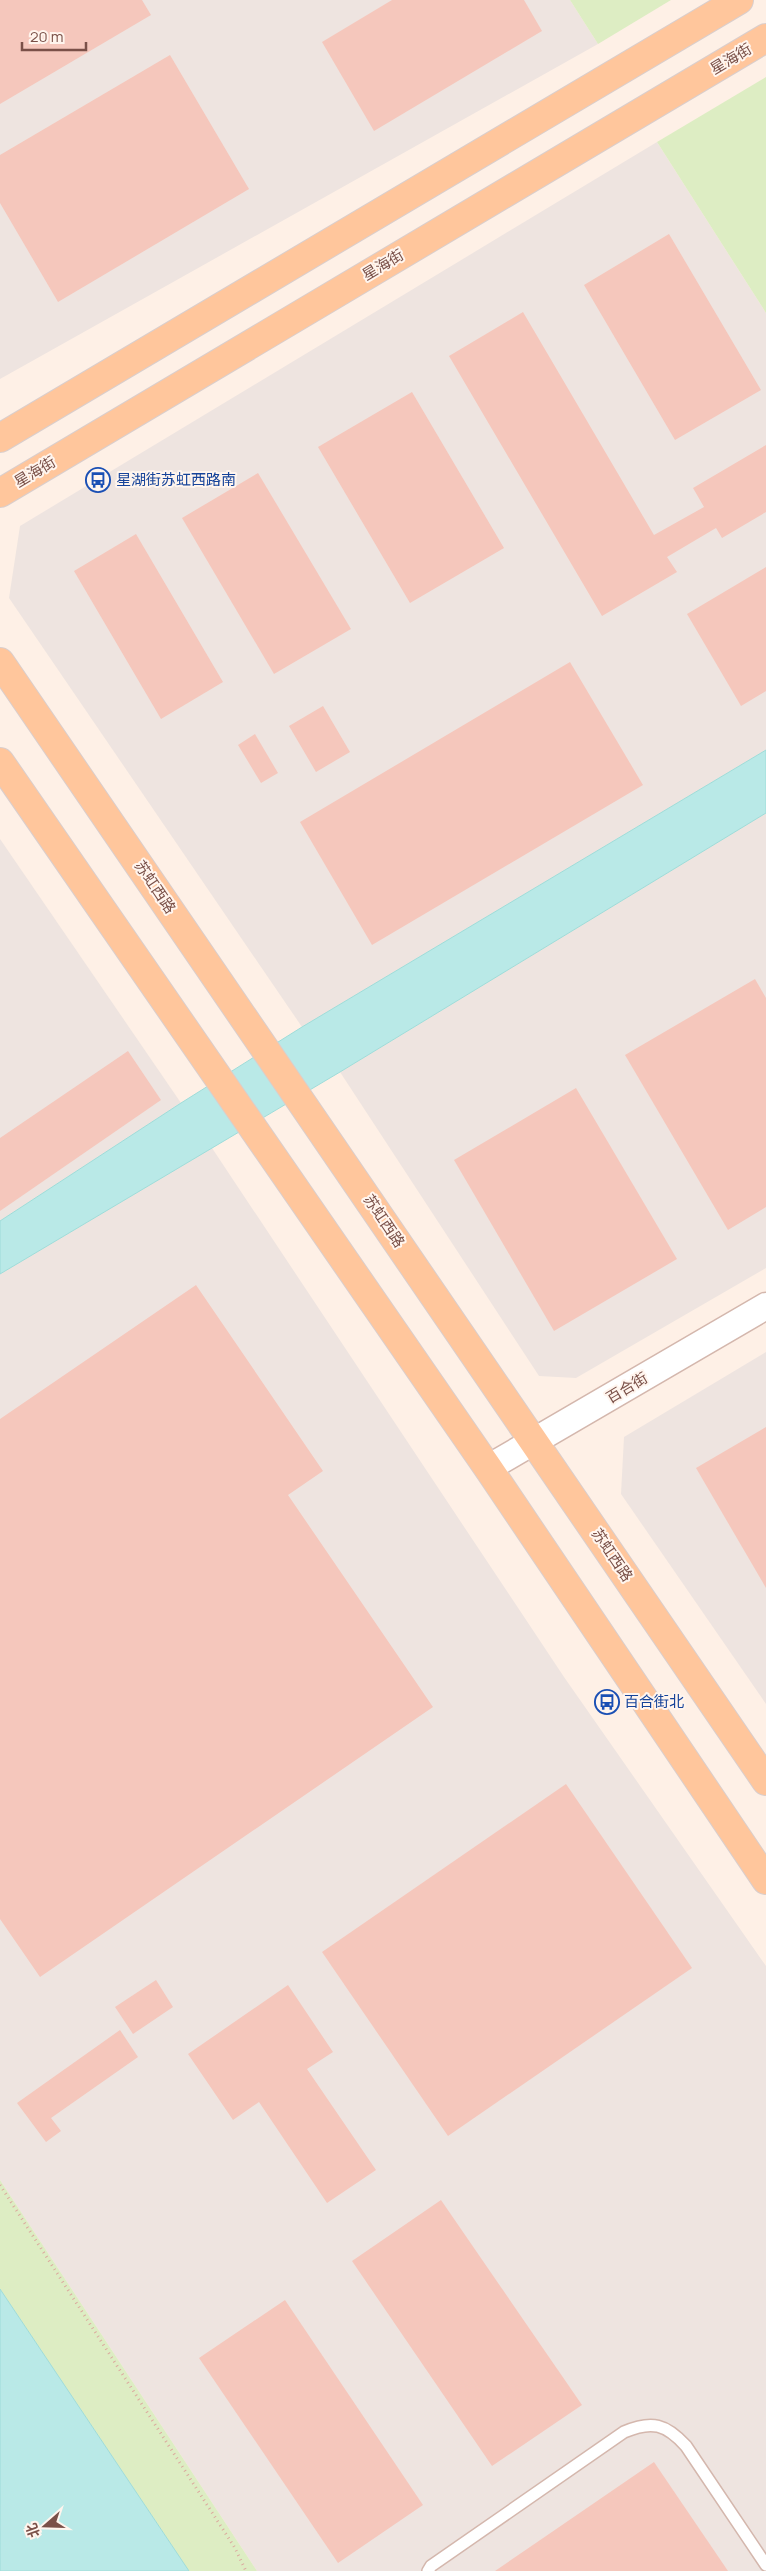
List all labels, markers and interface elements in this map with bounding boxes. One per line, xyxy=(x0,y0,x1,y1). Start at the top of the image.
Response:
scale bar xyxy=(22,20,86,52)
text: 20 m xyxy=(30,26,63,47)
street label: 星海街 xyxy=(706,38,755,79)
street label: 星海街 xyxy=(358,244,407,285)
street label: 星海街 xyxy=(10,451,59,492)
bus stop icon: 星湖街苏虹西路南 xyxy=(85,467,111,493)
place label: 星湖街苏虹西路南 xyxy=(116,469,236,490)
street label: 苏虹西路 xyxy=(130,856,181,917)
street label: 苏虹西路 xyxy=(359,1190,410,1251)
street label: 百合街 xyxy=(602,1367,651,1408)
street label: 苏虹西路 xyxy=(587,1524,638,1585)
bus stop icon: 百合街北 xyxy=(594,1689,620,1715)
place label: 百合街北 xyxy=(624,1691,684,1712)
north arrow xyxy=(20,2501,70,2551)
text: 北 xyxy=(21,2521,44,2540)

